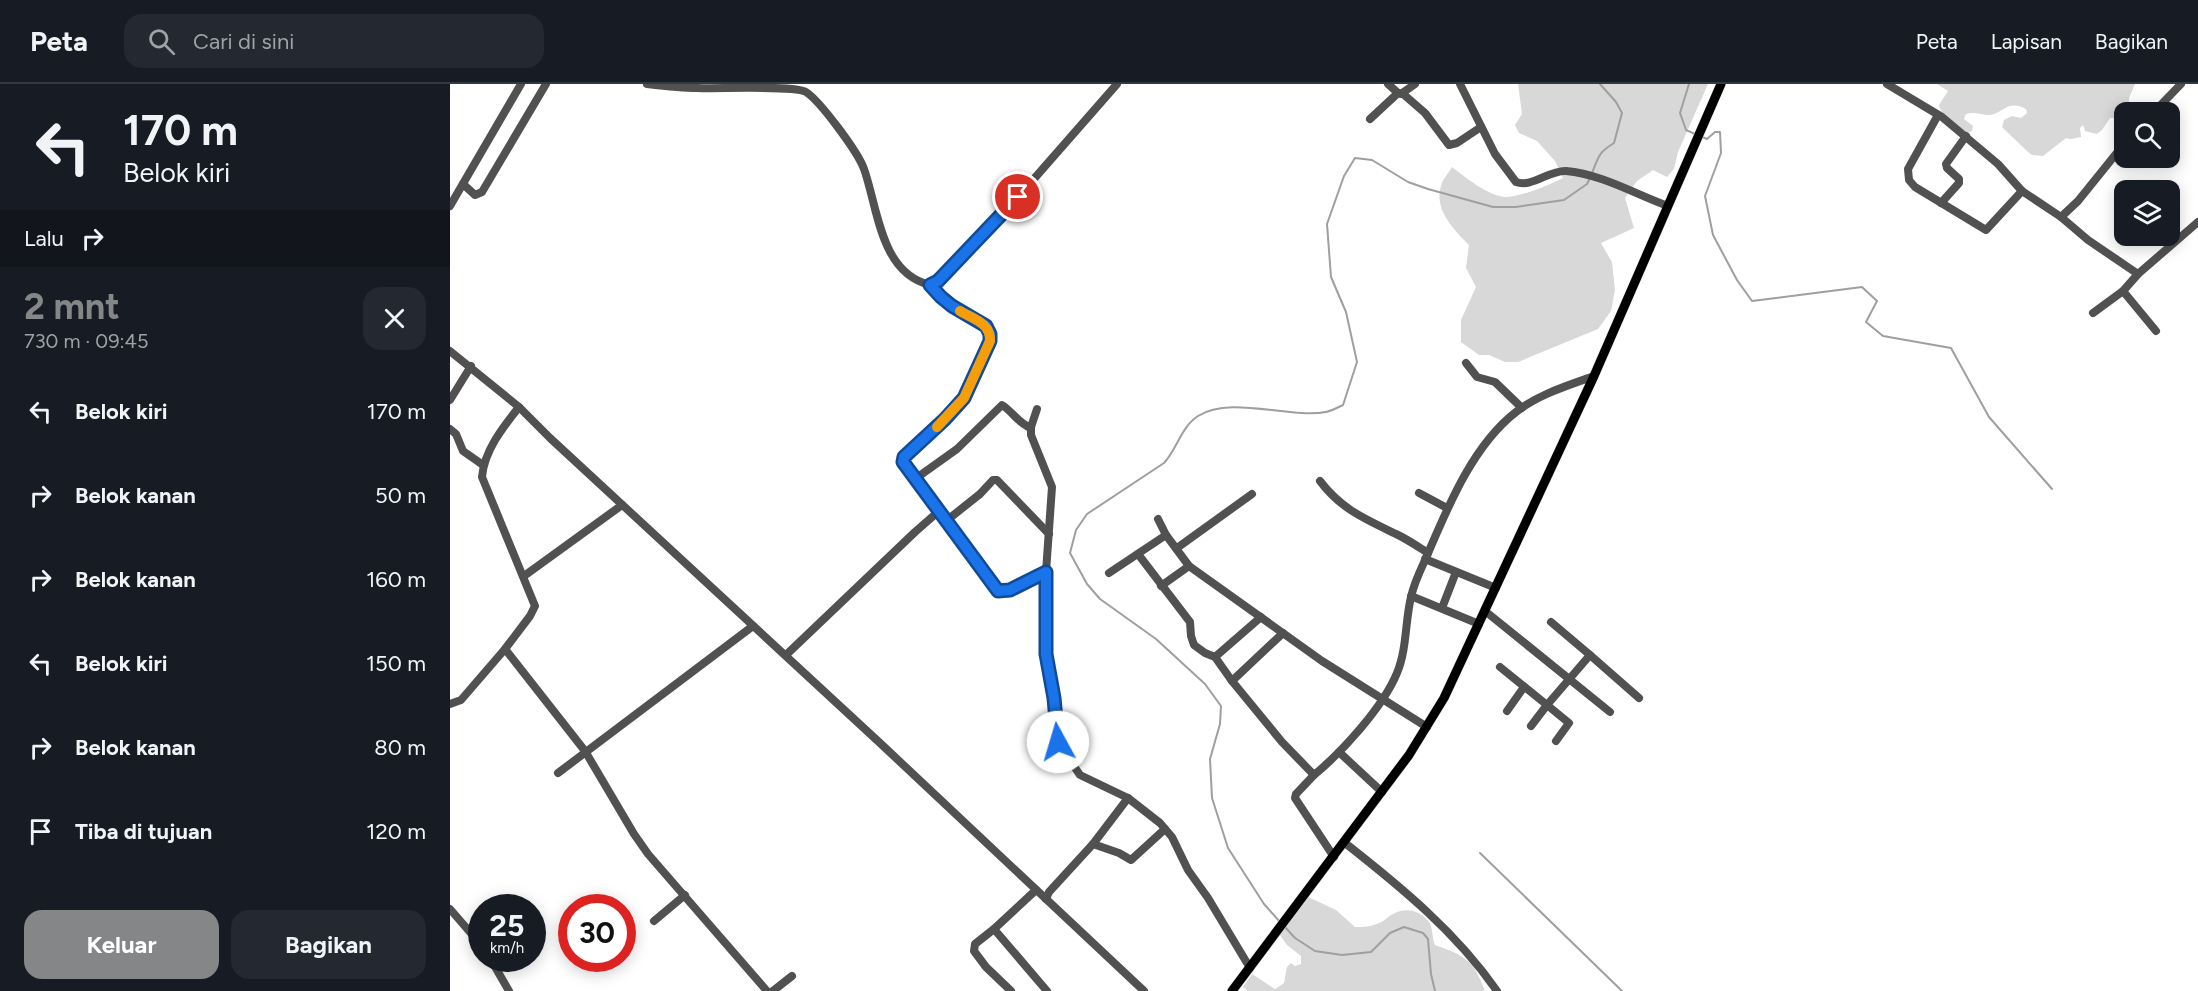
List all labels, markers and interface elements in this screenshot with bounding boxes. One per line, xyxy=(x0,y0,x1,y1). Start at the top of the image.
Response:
search box xyxy=(124,14,544,68)
text: Peta xyxy=(30,24,88,58)
icon: search xyxy=(145,25,178,58)
text: Cari di sini xyxy=(193,28,294,55)
text: Peta xyxy=(1916,29,1958,54)
text: Lapisan xyxy=(1991,29,2062,54)
text: Bagikan xyxy=(2095,29,2168,54)
map controls xyxy=(2114,102,2180,246)
button: search xyxy=(2114,102,2180,168)
text: 170 m xyxy=(123,105,238,156)
icon: left xyxy=(24,108,102,186)
text: Belok kiri xyxy=(123,156,230,189)
pin xyxy=(992,171,1043,222)
icon: arrive xyxy=(1001,180,1034,213)
button: layers xyxy=(2114,180,2180,246)
icon: right xyxy=(76,222,109,255)
text: Lalu xyxy=(24,225,64,252)
text: 2 mnt xyxy=(24,285,120,328)
button: close xyxy=(363,287,426,350)
text: 730 m · 09:45 xyxy=(24,329,148,353)
icon: left xyxy=(24,395,57,428)
text: Belok kiri xyxy=(75,398,168,425)
text: 170 m xyxy=(367,398,426,425)
icon: right xyxy=(24,479,57,512)
text: Belok kanan xyxy=(75,482,196,509)
text: 50 m xyxy=(375,482,426,509)
icon: right xyxy=(24,563,57,596)
text: Belok kanan xyxy=(75,566,196,593)
text: 160 m xyxy=(366,566,426,593)
icon: left xyxy=(24,647,57,680)
text: Belok kiri xyxy=(75,650,168,677)
text: 150 m xyxy=(366,650,426,677)
position arrow xyxy=(1026,710,1090,774)
icon: right xyxy=(24,731,57,764)
text: Belok kanan xyxy=(75,734,196,761)
text: 80 m xyxy=(374,734,426,761)
icon: arrive xyxy=(24,815,57,848)
text: Tiba di tujuan xyxy=(75,818,212,845)
text: 120 m xyxy=(366,818,426,845)
speed limit sign: 30 xyxy=(558,894,636,972)
text: 25 xyxy=(490,907,524,944)
button: Keluar xyxy=(24,910,219,979)
button: Bagikan xyxy=(231,910,426,979)
text: km/h xyxy=(490,939,524,957)

